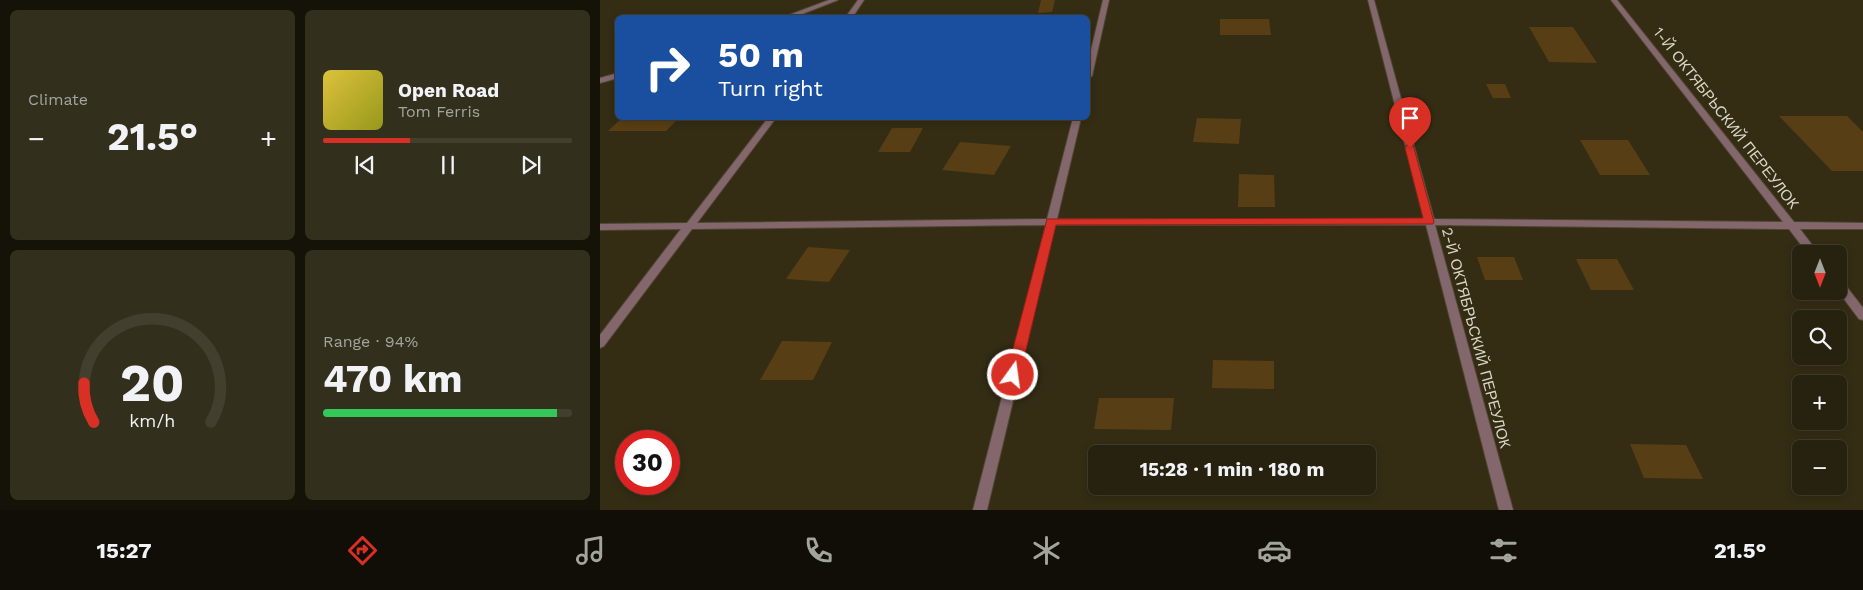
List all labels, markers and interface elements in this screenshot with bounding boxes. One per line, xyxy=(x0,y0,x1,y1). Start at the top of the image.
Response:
street label: 1-Й ОКТЯБРЬСКИЙ ПЕРЕУЛОК xyxy=(1650,24,1803,212)
text: 50 m xyxy=(718,34,804,76)
icon: right xyxy=(635,35,700,100)
text: Turn right xyxy=(718,76,823,101)
text: Open Road xyxy=(398,79,499,102)
text: Climate xyxy=(28,90,88,109)
pin xyxy=(1389,97,1431,148)
text: Tom Ferris xyxy=(398,102,480,121)
icon: arrive xyxy=(1396,104,1424,132)
text: 21.5° xyxy=(107,115,198,159)
text: − xyxy=(28,122,45,155)
text: + xyxy=(260,122,277,155)
icon: previous xyxy=(351,151,379,179)
icon: pause xyxy=(434,151,462,179)
icon: next xyxy=(517,151,545,179)
street label: 2-Й ОКТЯБРЬСКИЙ ПЕРЕУЛОК xyxy=(1438,226,1514,451)
north arrow xyxy=(1792,245,1848,300)
map controls xyxy=(1792,245,1847,495)
button: search xyxy=(1792,310,1847,365)
text: Range · 94% xyxy=(323,332,418,351)
position arrow xyxy=(986,348,1038,400)
text: 20 xyxy=(120,353,185,414)
text: 470 km xyxy=(323,357,463,401)
button: + xyxy=(1792,375,1847,430)
text: km/h xyxy=(129,410,176,431)
speed limit sign: 30 xyxy=(615,430,680,495)
button: − xyxy=(1792,440,1847,495)
text: 15:28 · 1 min · 180 m xyxy=(1140,458,1324,481)
icon: directions xyxy=(345,533,380,568)
icon: music xyxy=(573,533,608,568)
icon: phone xyxy=(801,533,836,568)
icon: climate xyxy=(1029,533,1064,568)
icon: car xyxy=(1257,533,1292,568)
icon: filters xyxy=(1486,533,1521,568)
text: 15:27 xyxy=(97,538,152,563)
text: 21.5° xyxy=(1714,538,1766,563)

